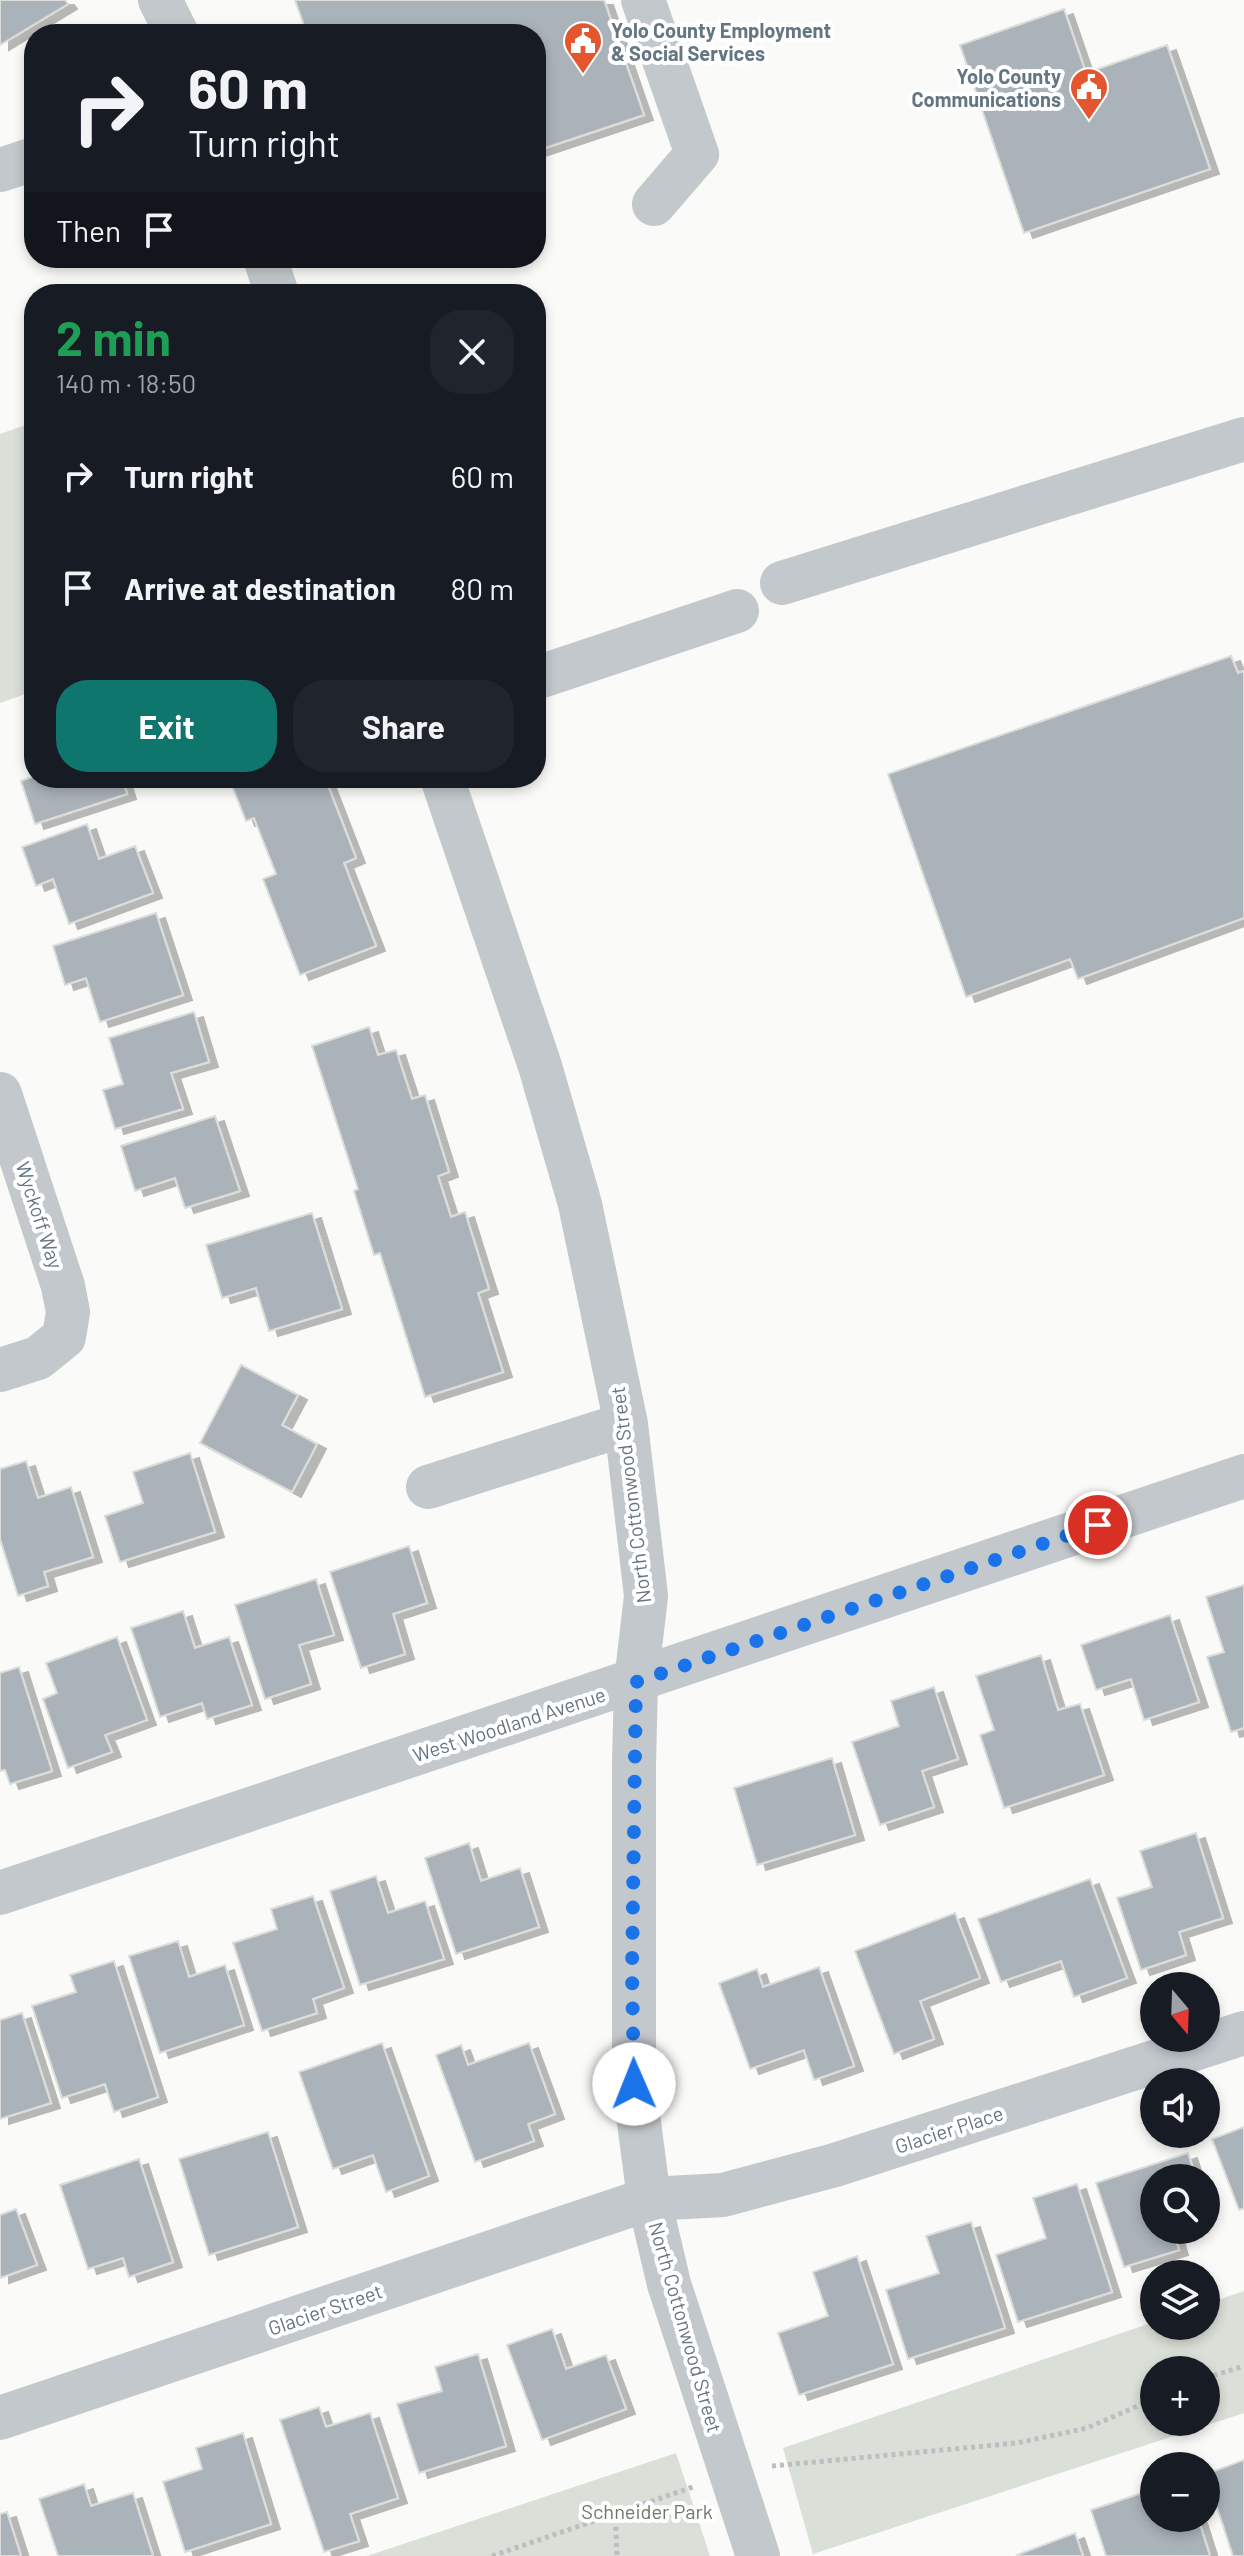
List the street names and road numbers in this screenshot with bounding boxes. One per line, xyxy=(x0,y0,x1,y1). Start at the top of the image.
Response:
street label: Wyckoff Way xyxy=(11,1158,69,1272)
street label: North Cottonwood Street xyxy=(605,1385,655,1605)
street label: West Woodland Avenue xyxy=(410,1682,608,1766)
street label: Glacier Place xyxy=(892,2100,1006,2158)
street label: North Cottonwood Street xyxy=(644,2219,728,2435)
street label: Glacier Street xyxy=(265,2278,385,2340)

